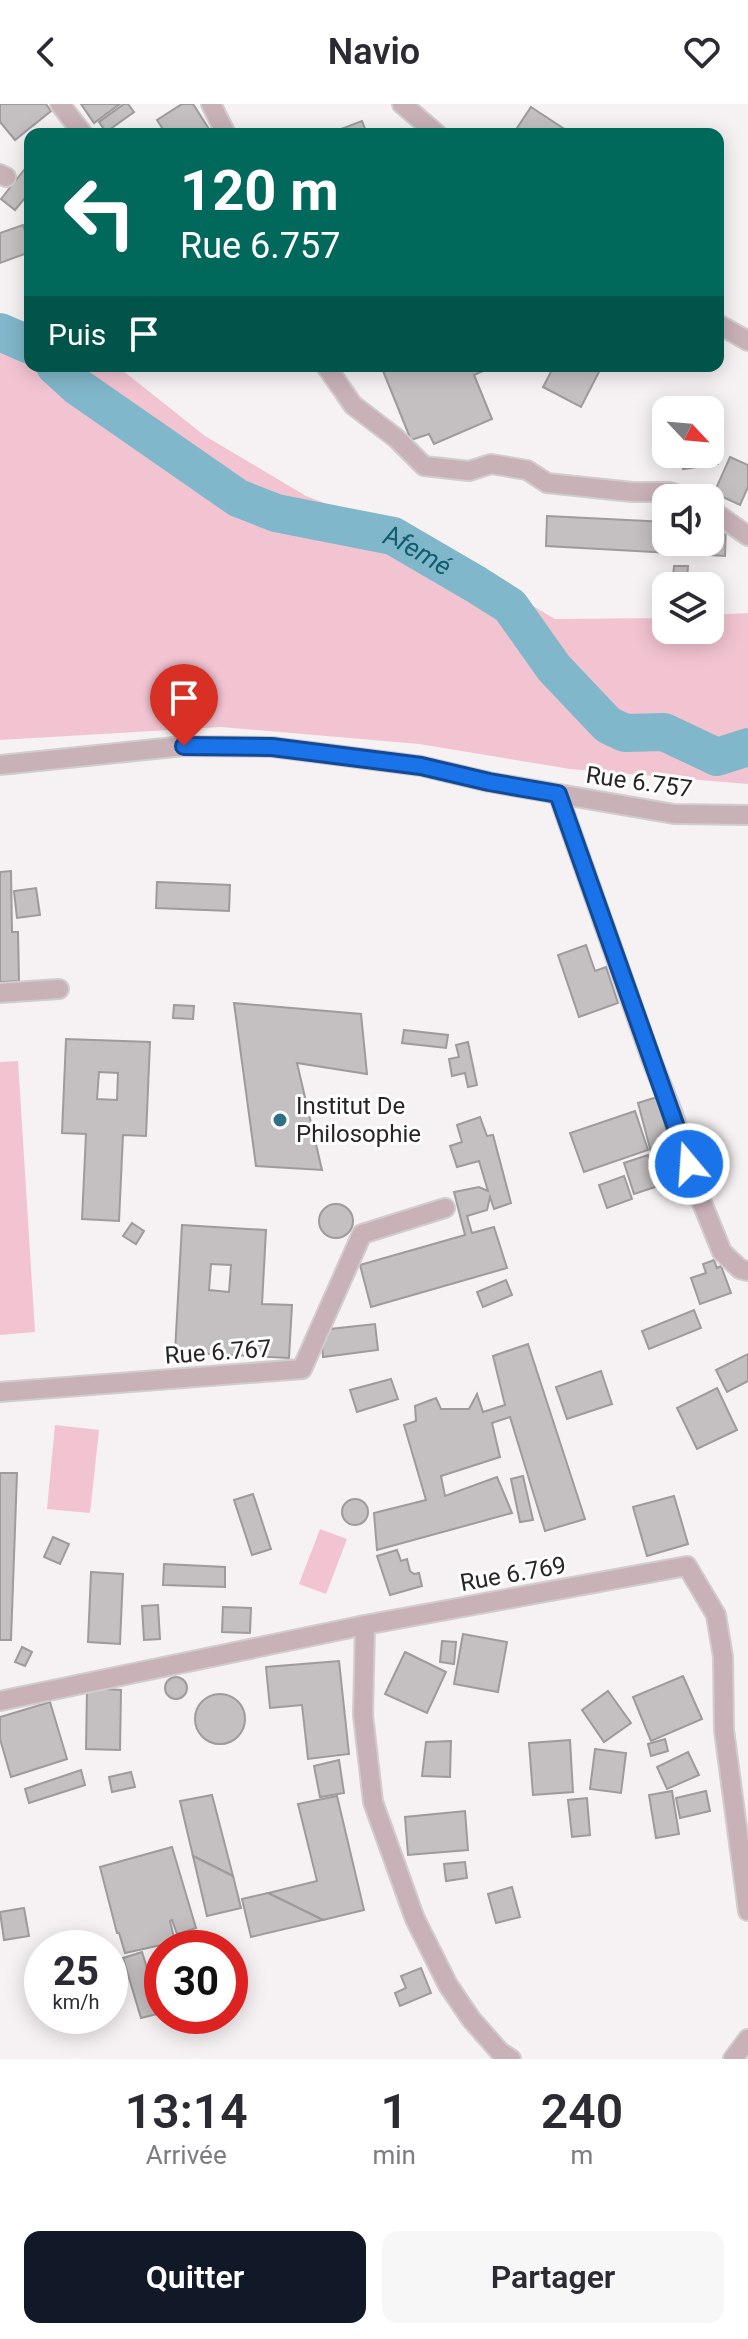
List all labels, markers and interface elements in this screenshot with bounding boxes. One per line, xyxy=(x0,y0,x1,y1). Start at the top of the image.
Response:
icon: back xyxy=(24,30,68,74)
icon: heart xyxy=(680,30,724,74)
text: Navio xyxy=(328,31,420,73)
text: 120 m xyxy=(180,158,339,224)
icon: left xyxy=(48,160,152,264)
text: Rue 6.757 xyxy=(180,225,340,267)
icon: arrive xyxy=(122,312,166,356)
text: Puis xyxy=(48,317,106,352)
north arrow xyxy=(652,396,724,468)
map controls xyxy=(652,396,724,644)
button: sound xyxy=(652,484,724,556)
water label: Afemé xyxy=(379,519,457,582)
button: layers xyxy=(652,572,724,644)
pin xyxy=(150,664,218,746)
icon: arrive xyxy=(162,676,206,720)
street label: Rue 6.757 xyxy=(584,761,694,803)
place label: Institut De Philosophie xyxy=(296,1092,421,1148)
marker: Institut De Philosophie xyxy=(271,1111,289,1129)
position arrow xyxy=(647,1122,731,1206)
street label: Rue 6.767 xyxy=(164,1334,272,1370)
street label: Rue 6.769 xyxy=(458,1551,568,1597)
speed limit sign: 30 xyxy=(144,1930,248,2034)
text: 25 xyxy=(53,1948,99,1995)
text: km/h xyxy=(53,1990,99,2014)
text: 13:14 xyxy=(125,2083,248,2140)
text: 1 xyxy=(381,2083,408,2140)
text: 240 xyxy=(541,2083,623,2140)
text: Arrivée xyxy=(146,2140,227,2170)
text: min xyxy=(372,2140,416,2170)
text: m xyxy=(571,2140,593,2170)
button: Quitter xyxy=(24,2231,366,2323)
button: Partager xyxy=(382,2231,724,2323)

